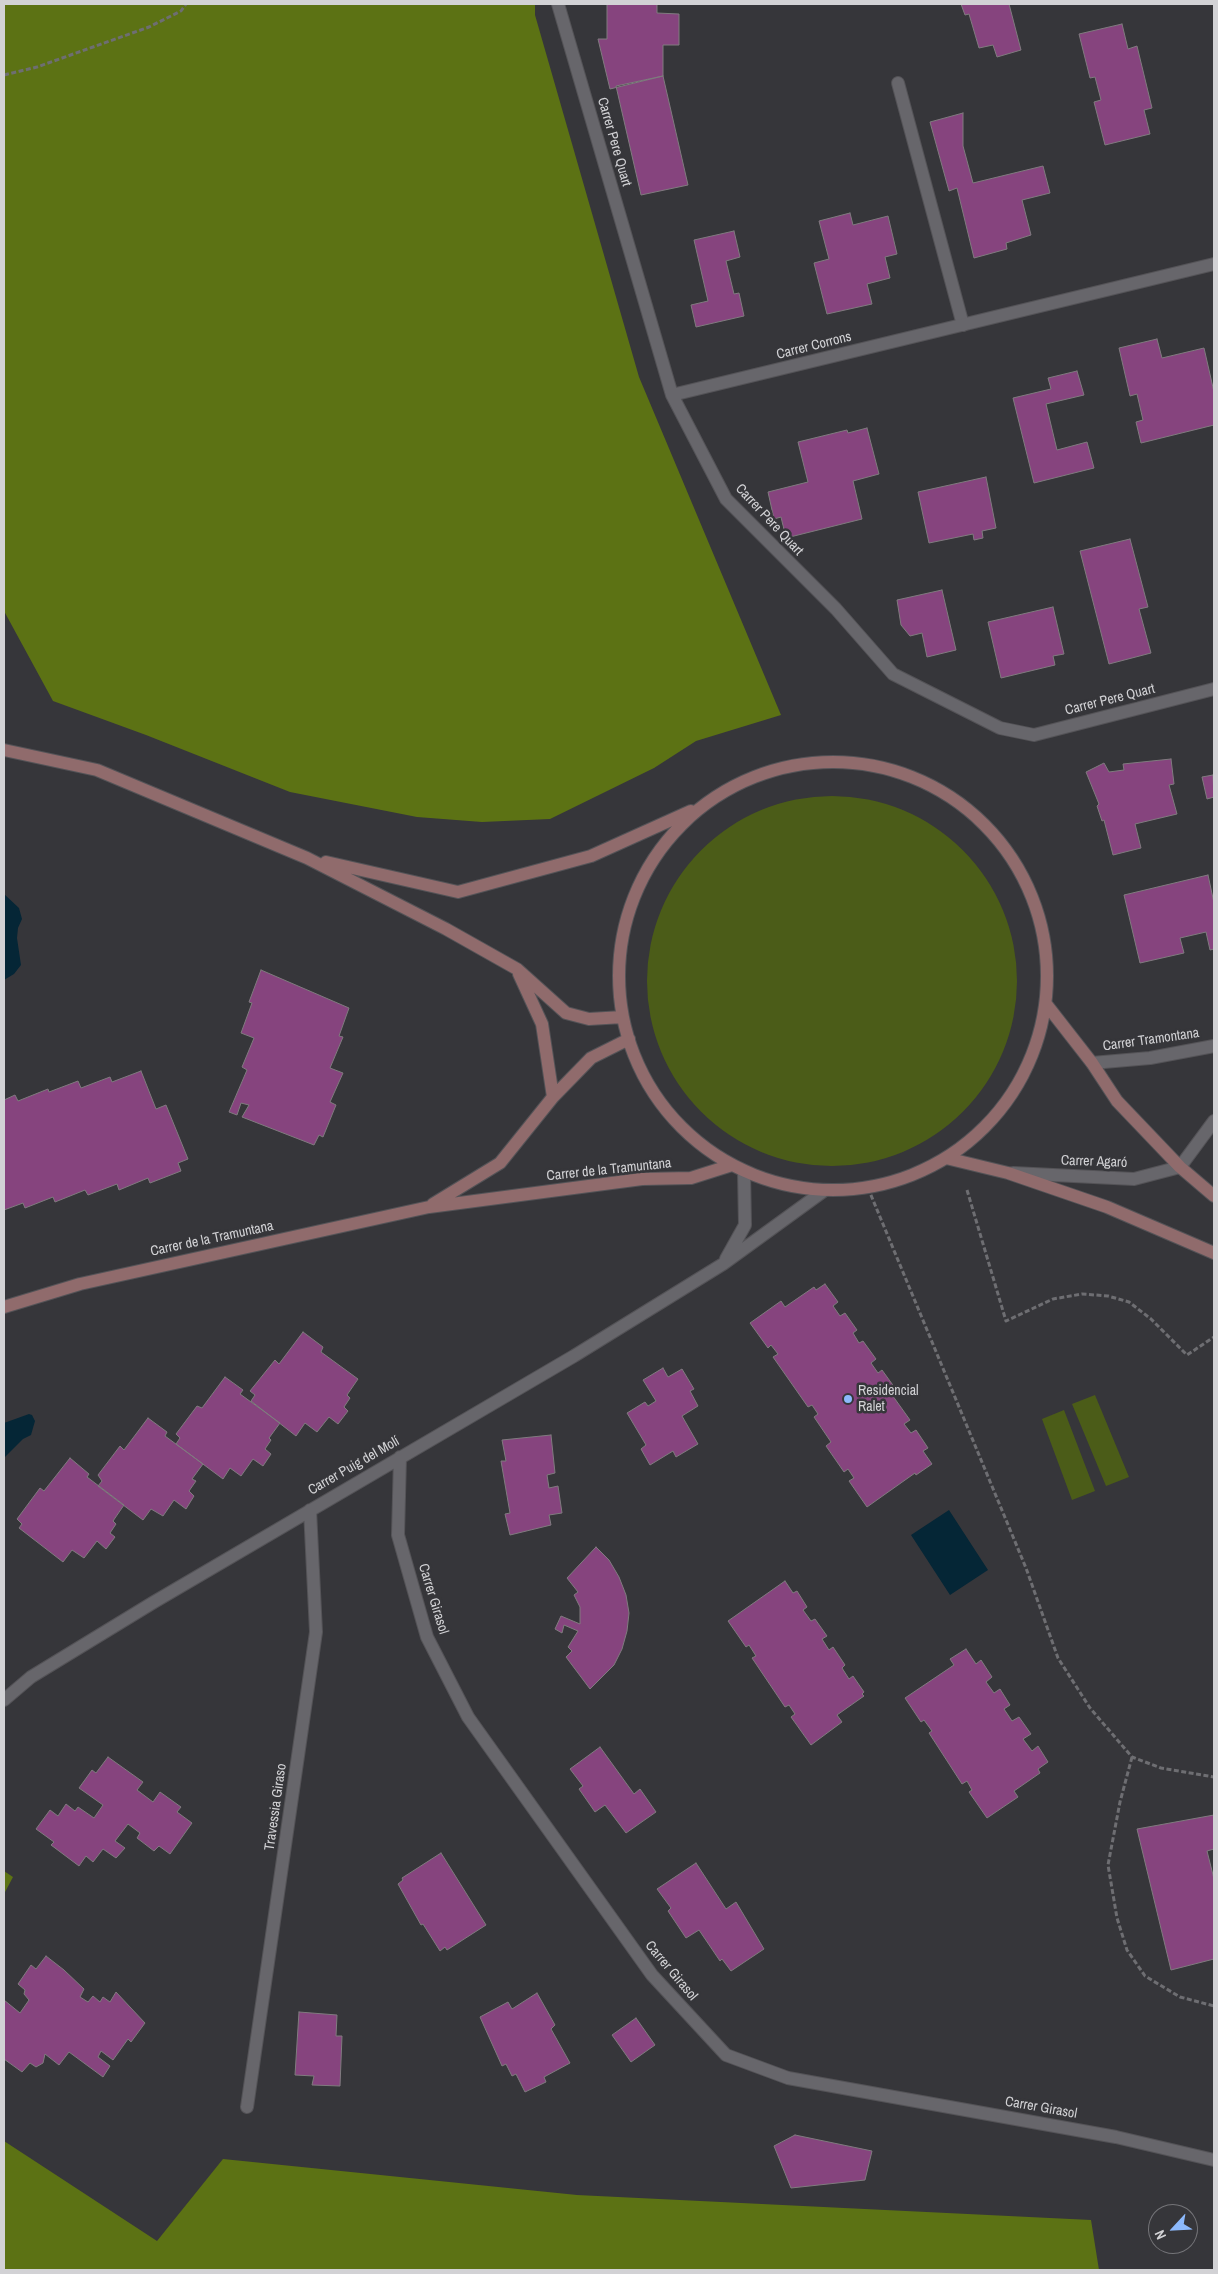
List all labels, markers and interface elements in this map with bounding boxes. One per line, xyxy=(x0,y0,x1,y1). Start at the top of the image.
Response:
street label: Carrer Pere Quart xyxy=(593,96,635,188)
street label: Carrer Corrons xyxy=(775,329,853,363)
street label: Carrer Pere Quart xyxy=(732,481,806,559)
street label: Carrer Pere Quart xyxy=(1063,681,1157,719)
street label: Carrer Tramontana xyxy=(1102,1025,1200,1055)
street label: Carrer Agaró xyxy=(1061,1152,1127,1172)
street label: Carrer de la Tramuntana xyxy=(546,1155,672,1185)
street label: Carrer de la Tramuntana xyxy=(149,1218,275,1260)
place label: Residencial Ralet xyxy=(858,1383,919,1415)
marker: Residencial Ralet xyxy=(842,1393,854,1405)
street label: Carrer Puig del Molí xyxy=(305,1433,403,1499)
street label: Carrer Girasol xyxy=(414,1562,452,1636)
street label: Travessia Giraso xyxy=(262,1762,290,1852)
street label: Carrer Girasol xyxy=(641,1938,701,2004)
street label: Carrer Girasol xyxy=(1004,2093,1078,2123)
north arrow xyxy=(1148,2204,1198,2254)
text: N xyxy=(1150,2227,1170,2242)

